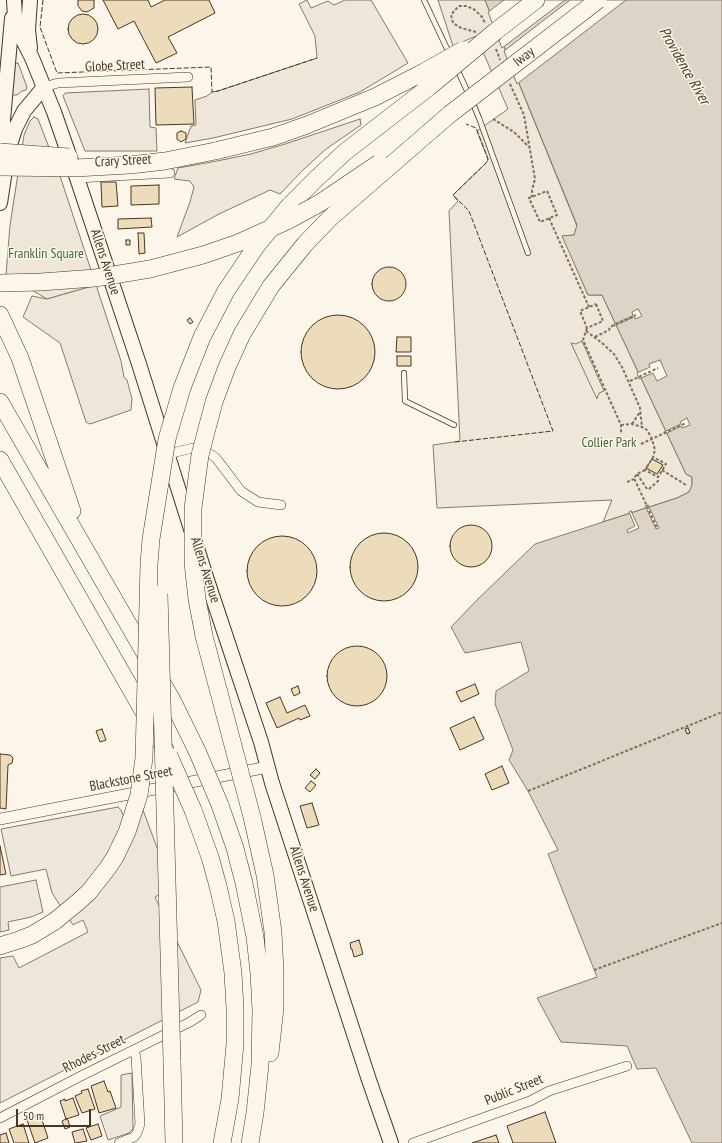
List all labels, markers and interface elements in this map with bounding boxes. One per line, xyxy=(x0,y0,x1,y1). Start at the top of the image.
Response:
water label: Providence River xyxy=(655,24,713,108)
street label: Iway xyxy=(510,43,538,71)
street label: Globe Street xyxy=(85,56,145,76)
street label: Crary Street xyxy=(94,151,152,171)
street label: Allens Avenue xyxy=(86,227,124,297)
park label: Franklin Square xyxy=(8,246,84,262)
park label: Collier Park xyxy=(581,435,637,451)
street label: Allens Avenue xyxy=(186,535,224,605)
street label: Blackstone Street xyxy=(88,763,174,795)
street label: Allens Avenue xyxy=(285,844,323,914)
street label: Rhodes Street xyxy=(60,1031,128,1077)
street label: Public Street xyxy=(482,1071,546,1109)
scale bar xyxy=(18,1101,93,1127)
text: 50 m xyxy=(23,1108,44,1123)

